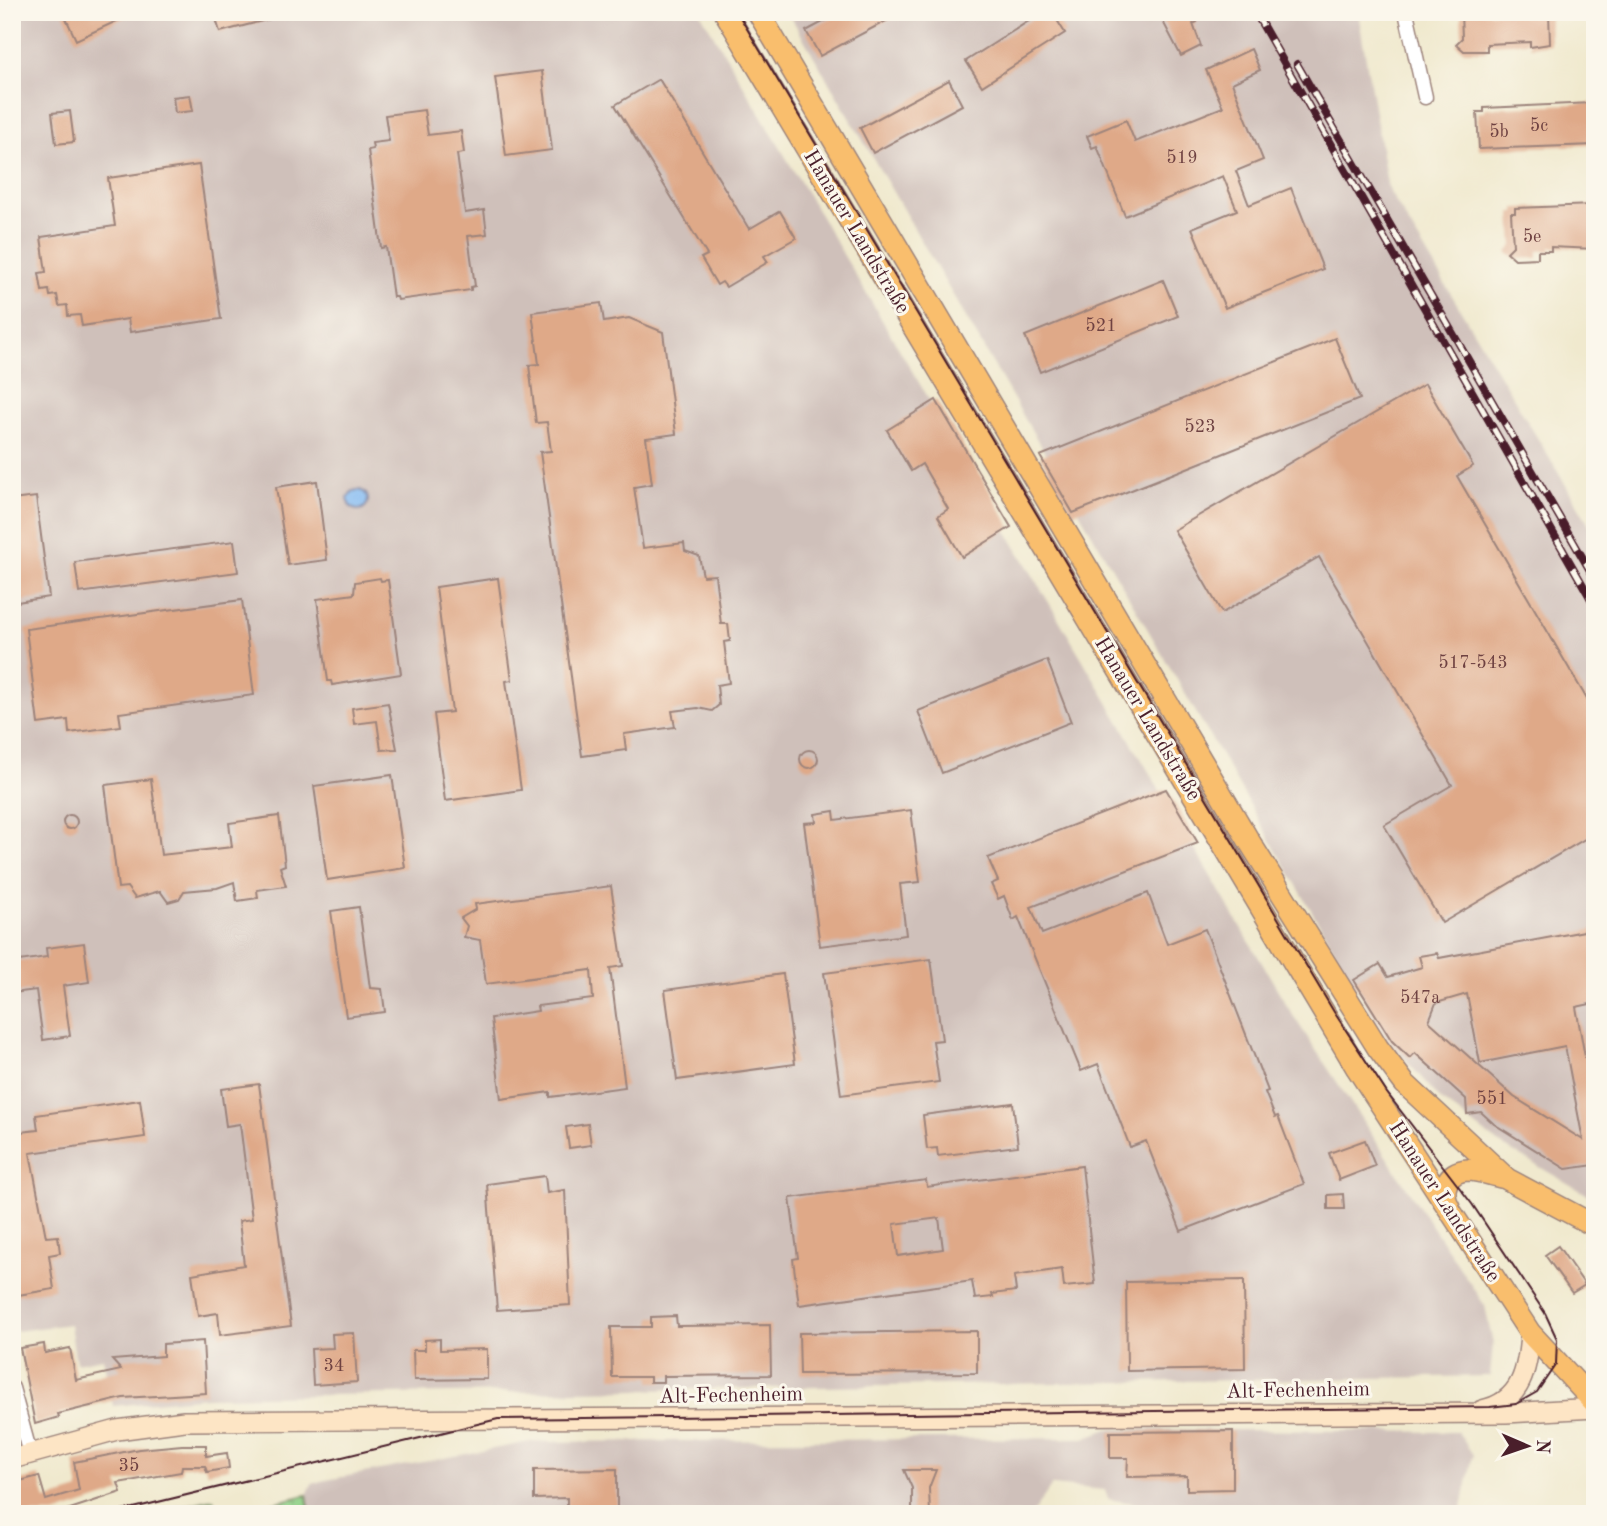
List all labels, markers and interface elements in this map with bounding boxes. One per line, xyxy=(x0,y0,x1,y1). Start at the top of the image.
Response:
house number: 5c xyxy=(1530,117,1548,135)
house number: 5b xyxy=(1489,123,1509,141)
street label: Hanauer Landstraße xyxy=(799,146,913,318)
house number: 519 xyxy=(1166,149,1198,167)
house number: 5e xyxy=(1523,228,1541,246)
house number: 521 xyxy=(1085,317,1117,335)
house number: 523 xyxy=(1184,418,1216,436)
street label: Hanauer Landstraße xyxy=(1090,633,1204,805)
house number: 517-543 xyxy=(1438,654,1508,672)
house number: 547a xyxy=(1400,989,1440,1007)
house number: 551 xyxy=(1476,1090,1508,1108)
street label: Hanauer Landstraße xyxy=(1384,1118,1504,1286)
house number: 34 xyxy=(324,1357,344,1375)
street label: Alt-Fechenheim xyxy=(1226,1379,1370,1403)
street label: Alt-Fechenheim xyxy=(659,1384,803,1408)
north arrow xyxy=(1492,1410,1562,1480)
text: N xyxy=(1532,1439,1551,1455)
house number: 35 xyxy=(119,1457,139,1475)

